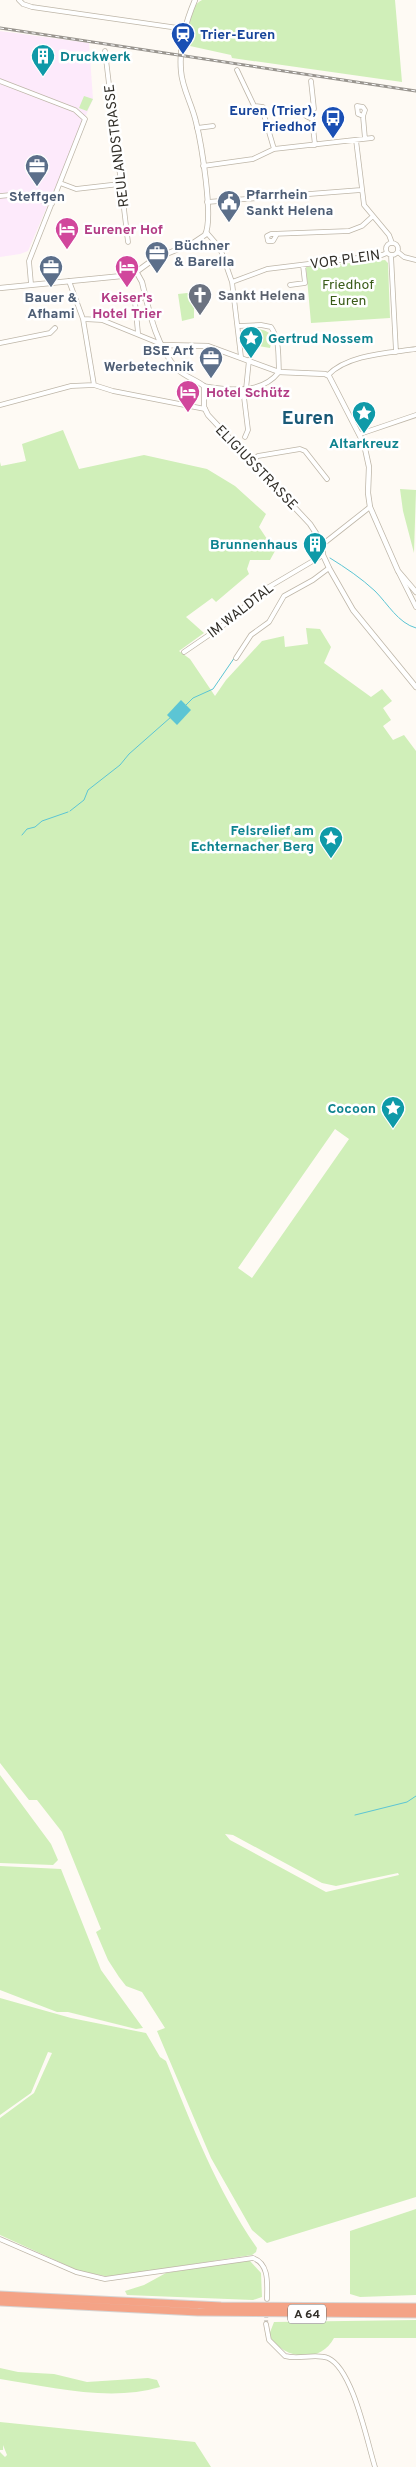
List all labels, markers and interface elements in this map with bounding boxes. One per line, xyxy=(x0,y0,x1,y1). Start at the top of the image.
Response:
station icon: Trier-Euren xyxy=(170,21,196,55)
place label: Trier-Euren xyxy=(200,27,275,44)
building icon: Druckwerk xyxy=(30,43,56,77)
place label: Druckwerk xyxy=(60,49,131,66)
street label: REULANDSTRASSE xyxy=(102,83,133,208)
place label: Euren (Trier), Friedhof xyxy=(229,103,316,136)
bus stop icon: Euren (Trier), Friedhof xyxy=(320,105,346,139)
office icon: Steffgen xyxy=(24,153,50,187)
place label: Pfarrhein Sankt Helena xyxy=(246,187,333,220)
place label: Steffgen xyxy=(9,189,65,206)
public building icon: Pfarrhein Sankt Helena xyxy=(216,189,242,223)
hotel icon: Eurener Hof xyxy=(54,216,80,250)
place label: Eurener Hof xyxy=(84,222,163,239)
place label: Büchner & Barella xyxy=(174,238,234,271)
office icon: Büchner & Barella xyxy=(144,240,170,274)
street label: VOR PLEIN xyxy=(309,247,381,274)
office icon: Bauer & Afhami xyxy=(38,254,64,288)
hotel icon: Keiser's Hotel Trier xyxy=(114,254,140,288)
park label: Friedhof Euren xyxy=(322,277,374,310)
church icon: Sankt Helena xyxy=(187,282,213,316)
place label: Sankt Helena xyxy=(218,288,305,305)
place label: Bauer & Afhami xyxy=(25,290,77,323)
place label: Keiser's Hotel Trier xyxy=(92,290,162,323)
place icon: Gertrud Nossem xyxy=(238,325,264,359)
place label: Gertrud Nossem xyxy=(268,331,373,348)
place label: BSE Art Werbetechnik xyxy=(104,343,194,376)
office icon: BSE Art Werbetechnik xyxy=(198,345,224,379)
hotel icon: Hotel Schütz xyxy=(175,379,201,413)
place label: Hotel Schütz xyxy=(206,385,290,402)
place icon: Altarkreuz xyxy=(351,400,377,434)
district label: Euren xyxy=(282,407,334,431)
street label: ELIGIUSSTRASSE xyxy=(211,422,301,514)
place label: Altarkreuz xyxy=(329,436,399,453)
building icon: Brunnenhaus xyxy=(302,531,328,565)
place label: Brunnenhaus xyxy=(210,537,298,554)
street label: IM WALDTAL xyxy=(205,580,277,642)
place label: Felsrelief am Echternacher Berg xyxy=(191,823,314,856)
place icon: Felsrelief am Echternacher Berg xyxy=(318,825,344,859)
place icon: Cocoon xyxy=(380,1095,406,1129)
place label: Cocoon xyxy=(327,1101,376,1118)
road number: A 64 xyxy=(288,2304,326,2324)

